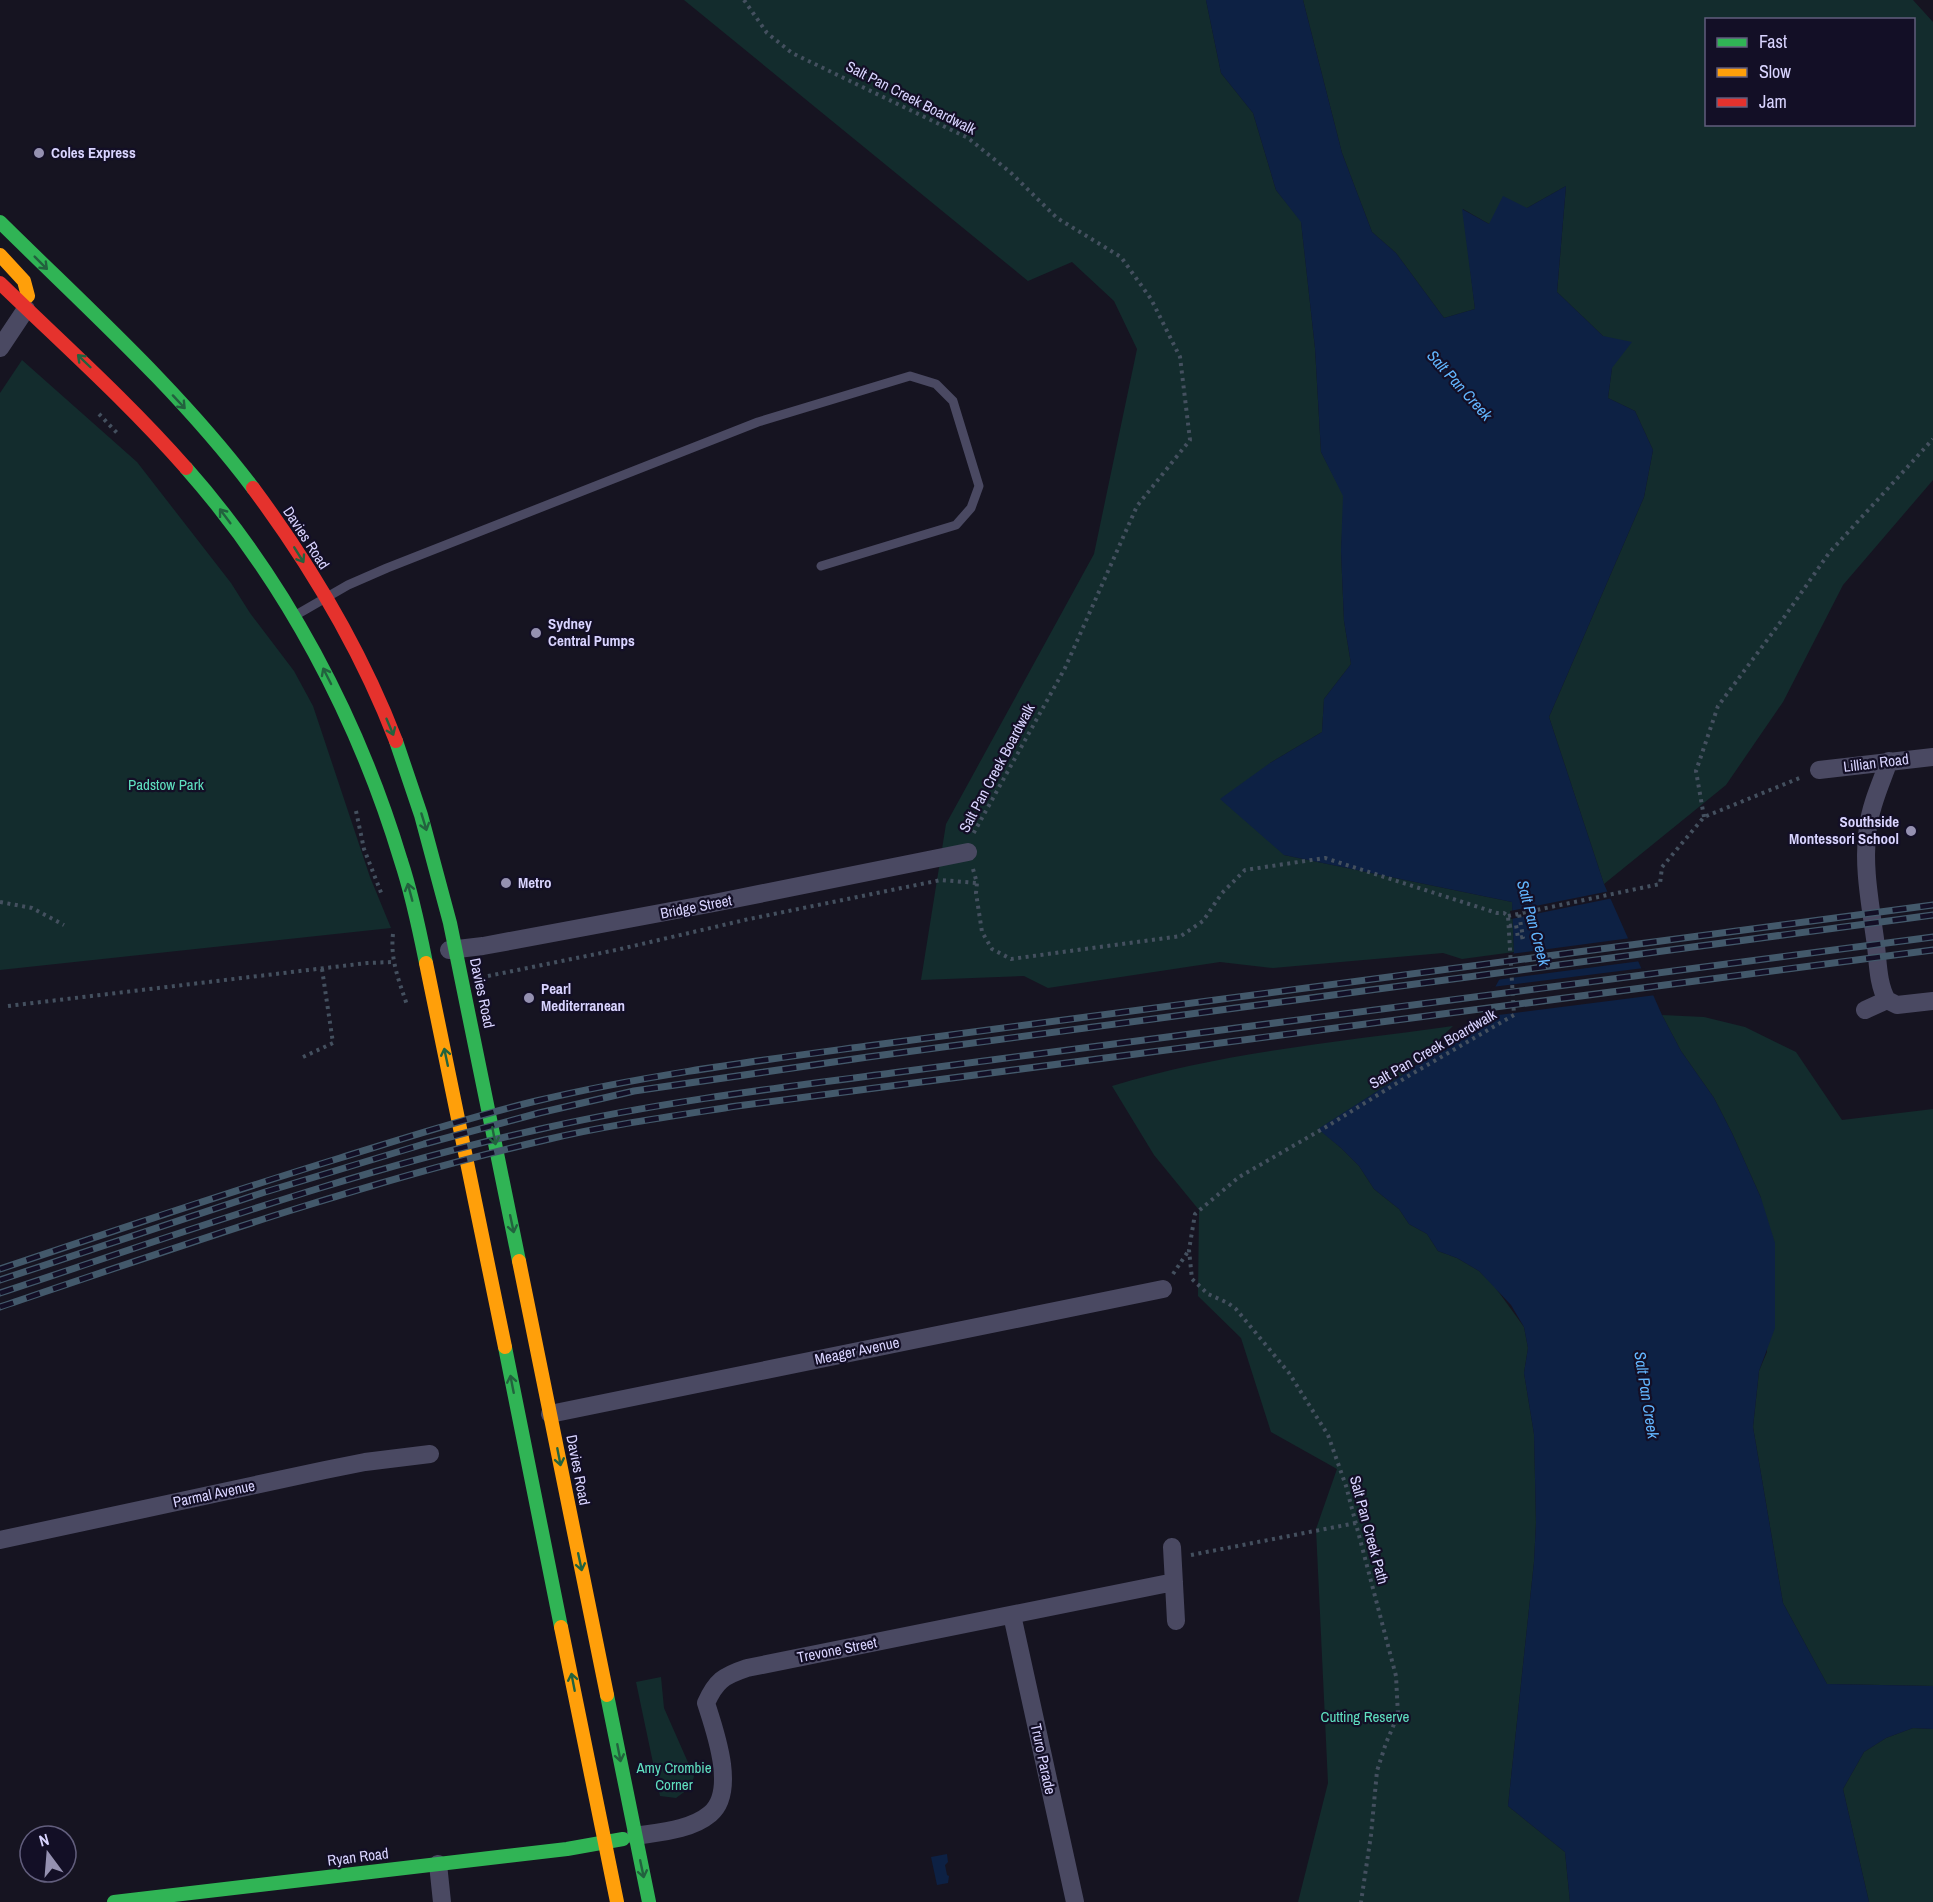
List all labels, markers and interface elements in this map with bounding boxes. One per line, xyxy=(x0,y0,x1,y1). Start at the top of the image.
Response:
legend xyxy=(1705,18,1915,126)
text: Fast xyxy=(1759,29,1787,54)
street label: Salt Pan Creek Boardwalk xyxy=(842,56,981,140)
text: Slow xyxy=(1759,59,1791,84)
text: Jam xyxy=(1759,89,1787,114)
place label: Coles Express xyxy=(51,142,136,163)
marker: Coles Express xyxy=(32,146,46,160)
one-way arrow xyxy=(34,256,49,271)
water label: Salt Pan Creek xyxy=(1422,345,1498,425)
one-way arrow xyxy=(76,353,91,368)
one-way arrow xyxy=(172,394,186,409)
street label: Davies Road xyxy=(278,502,335,573)
one-way arrow xyxy=(219,509,232,525)
one-way arrow xyxy=(293,546,305,563)
place label: Sydney Central Pumps xyxy=(548,613,635,651)
marker: Sydney Central Pumps xyxy=(529,626,543,640)
one-way arrow xyxy=(320,668,332,686)
street label: Salt Pan Creek Boardwalk xyxy=(954,699,1040,836)
one-way arrow xyxy=(385,718,396,736)
street label: Lillian Road xyxy=(1842,748,1910,777)
park label: Padstow Park xyxy=(128,774,205,795)
place label: Southside Montessori School xyxy=(1789,811,1899,849)
one-way arrow xyxy=(419,812,430,831)
marker: Southside Montessori School xyxy=(1904,824,1918,838)
place label: Metro xyxy=(518,872,551,893)
marker: Metro xyxy=(499,876,513,890)
water label: Salt Pan Creek xyxy=(1512,878,1556,969)
one-way arrow xyxy=(404,883,415,902)
street label: Bridge Street xyxy=(658,889,734,924)
street label: Davies Road xyxy=(465,956,500,1030)
place label: Pearl Mediterranean xyxy=(541,978,625,1016)
marker: Pearl Mediterranean xyxy=(522,991,536,1005)
street label: Salt Pan Creek Boardwalk xyxy=(1365,1003,1501,1094)
one-way arrow xyxy=(440,1048,451,1067)
one-way arrow xyxy=(489,1126,500,1145)
one-way arrow xyxy=(507,1214,518,1234)
street label: Meager Avenue xyxy=(813,1331,901,1370)
water label: Salt Pan Creek xyxy=(1629,1350,1665,1441)
one-way arrow xyxy=(506,1375,517,1395)
street label: Davies Road xyxy=(561,1433,596,1507)
one-way arrow xyxy=(554,1446,565,1466)
street label: Salt Pan Creek Path xyxy=(1345,1473,1394,1586)
street label: Parmal Avenue xyxy=(171,1475,257,1512)
one-way arrow xyxy=(575,1552,586,1571)
street label: Trevone Street xyxy=(795,1631,879,1668)
one-way arrow xyxy=(567,1673,578,1692)
park label: Cutting Reserve xyxy=(1321,1706,1410,1727)
street label: Truro Parade xyxy=(1026,1721,1061,1796)
one-way arrow xyxy=(614,1743,625,1762)
park label: Amy Crombie Corner xyxy=(635,1757,712,1795)
north arrow xyxy=(18,1824,78,1884)
text: N xyxy=(36,1828,51,1851)
street label: Ryan Road xyxy=(326,1842,390,1871)
one-way arrow xyxy=(637,1859,648,1878)

